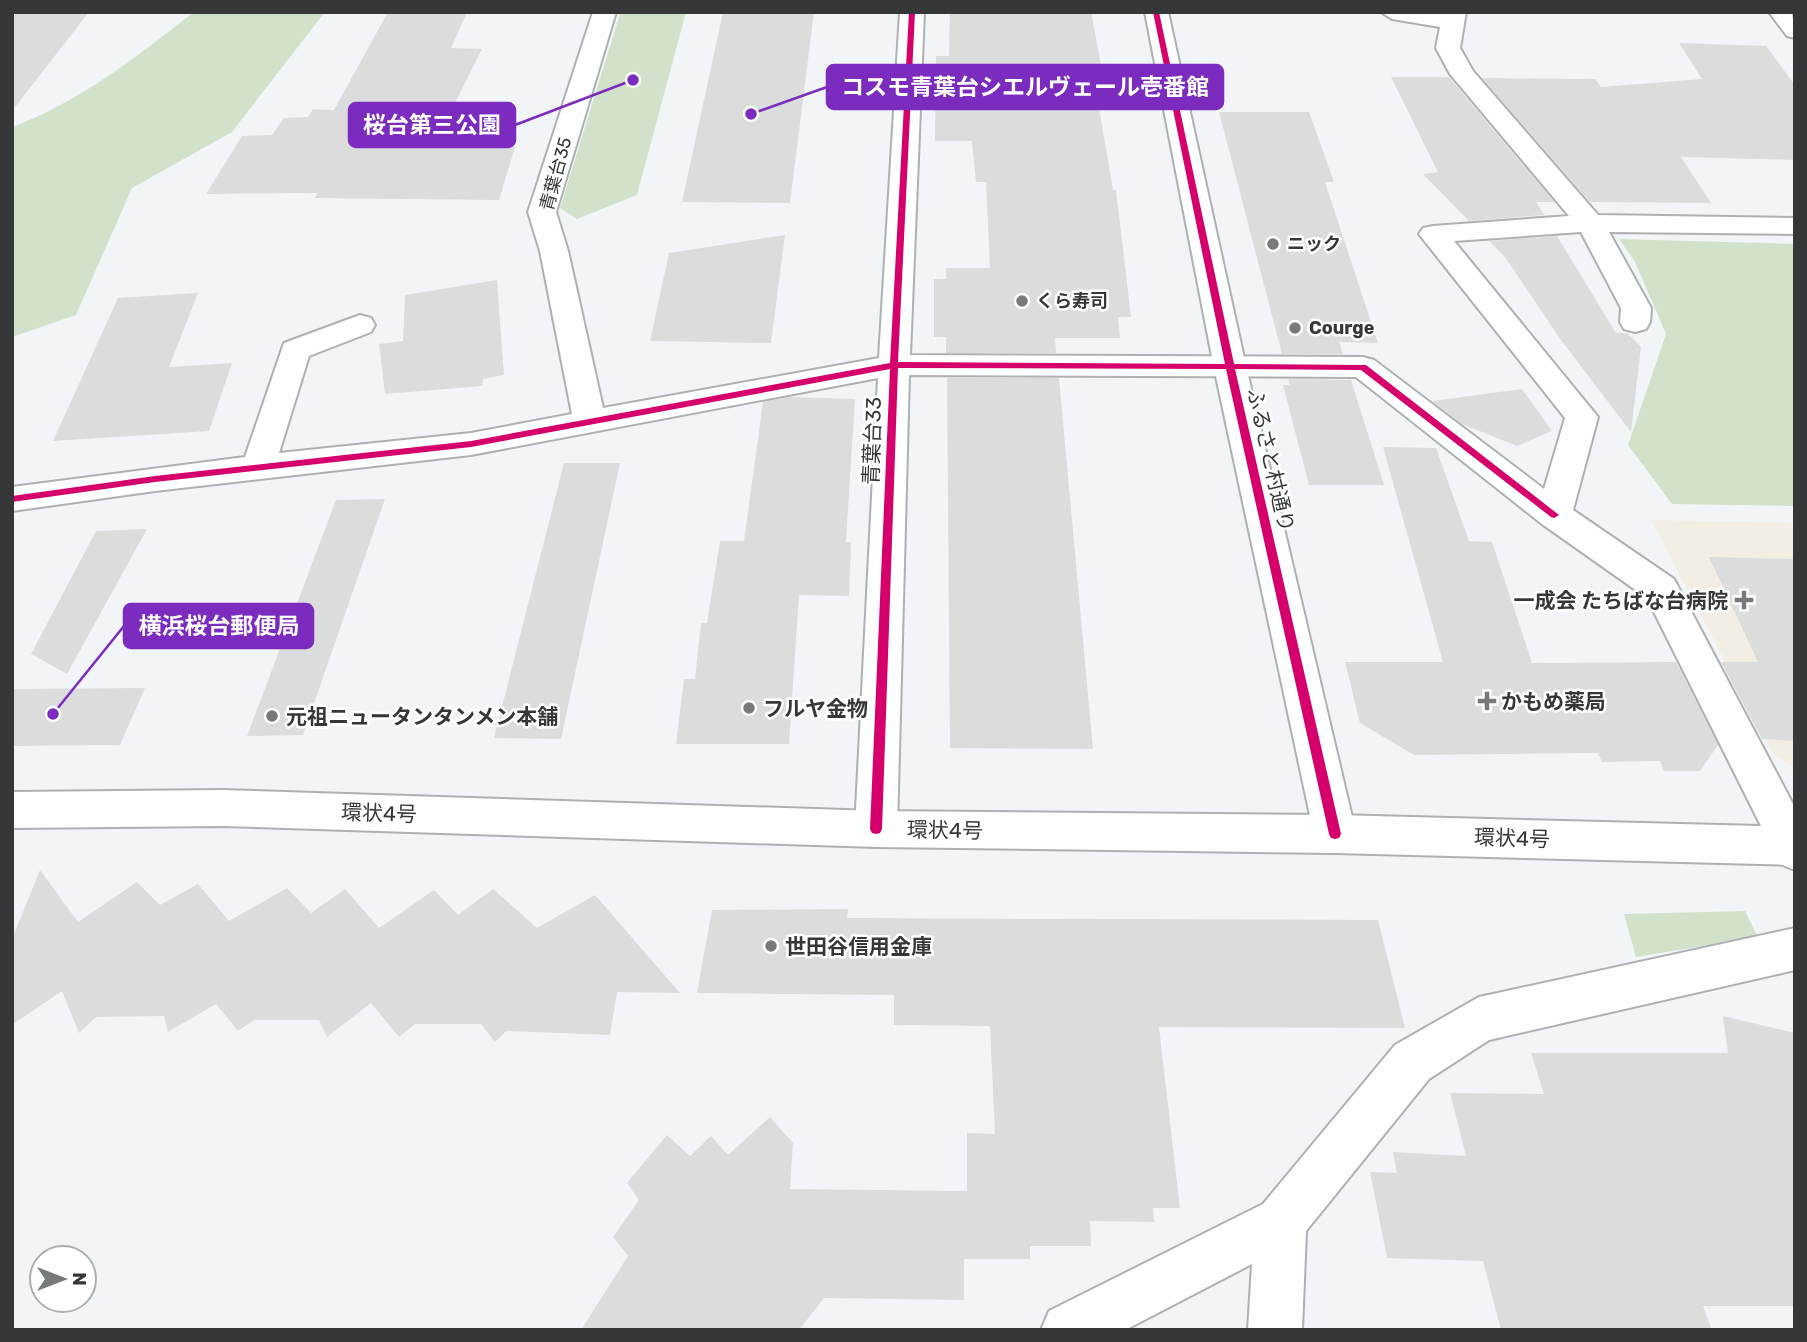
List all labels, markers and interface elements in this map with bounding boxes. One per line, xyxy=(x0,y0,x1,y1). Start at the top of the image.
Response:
callout: コスモ青葉台シエルヴェール壱番館 xyxy=(827,65,1223,109)
text: コスモ青葉台シエルヴェール壱番館 xyxy=(841,73,1209,101)
callout: 桜台第三公園 xyxy=(349,103,515,147)
text: 桜台第三公園 xyxy=(363,111,501,139)
street label: 青葉台35 xyxy=(536,135,576,213)
place label: ニック xyxy=(1287,233,1341,255)
marker: ニック xyxy=(1265,236,1281,252)
place label: くら寿司 xyxy=(1036,290,1108,312)
marker: くら寿司 xyxy=(1014,293,1030,309)
place label: Courge xyxy=(1309,317,1375,339)
marker: Courge xyxy=(1287,320,1303,336)
street label: ふるさと村通り xyxy=(1242,386,1300,534)
street label: 青葉台33 xyxy=(858,396,886,486)
place label: 一成会 たちばな台病院 xyxy=(1514,588,1728,613)
marker: 一成会 たちばな台病院 xyxy=(1734,590,1754,610)
callout: 横浜桜台郵便局 xyxy=(124,604,313,648)
text: 横浜桜台郵便局 xyxy=(139,612,300,640)
place label: かもめ薬局 xyxy=(1501,689,1606,714)
marker: かもめ薬局 xyxy=(1479,693,1495,709)
place label: フルヤ金物 xyxy=(763,696,868,721)
marker: フルヤ金物 xyxy=(741,700,757,716)
place label: 元祖ニュータンタンメン本舗 xyxy=(286,704,558,729)
marker: 元祖ニュータンタンメン本舗 xyxy=(264,708,280,724)
street label: 環状4号 xyxy=(341,799,417,827)
street label: 環状4号 xyxy=(907,817,983,843)
street label: 環状4号 xyxy=(1474,824,1550,852)
place label: 世田谷信用金庫 xyxy=(785,934,932,959)
marker: 世田谷信用金庫 xyxy=(763,938,779,954)
north arrow xyxy=(28,1244,98,1314)
text: N xyxy=(68,1272,91,1286)

